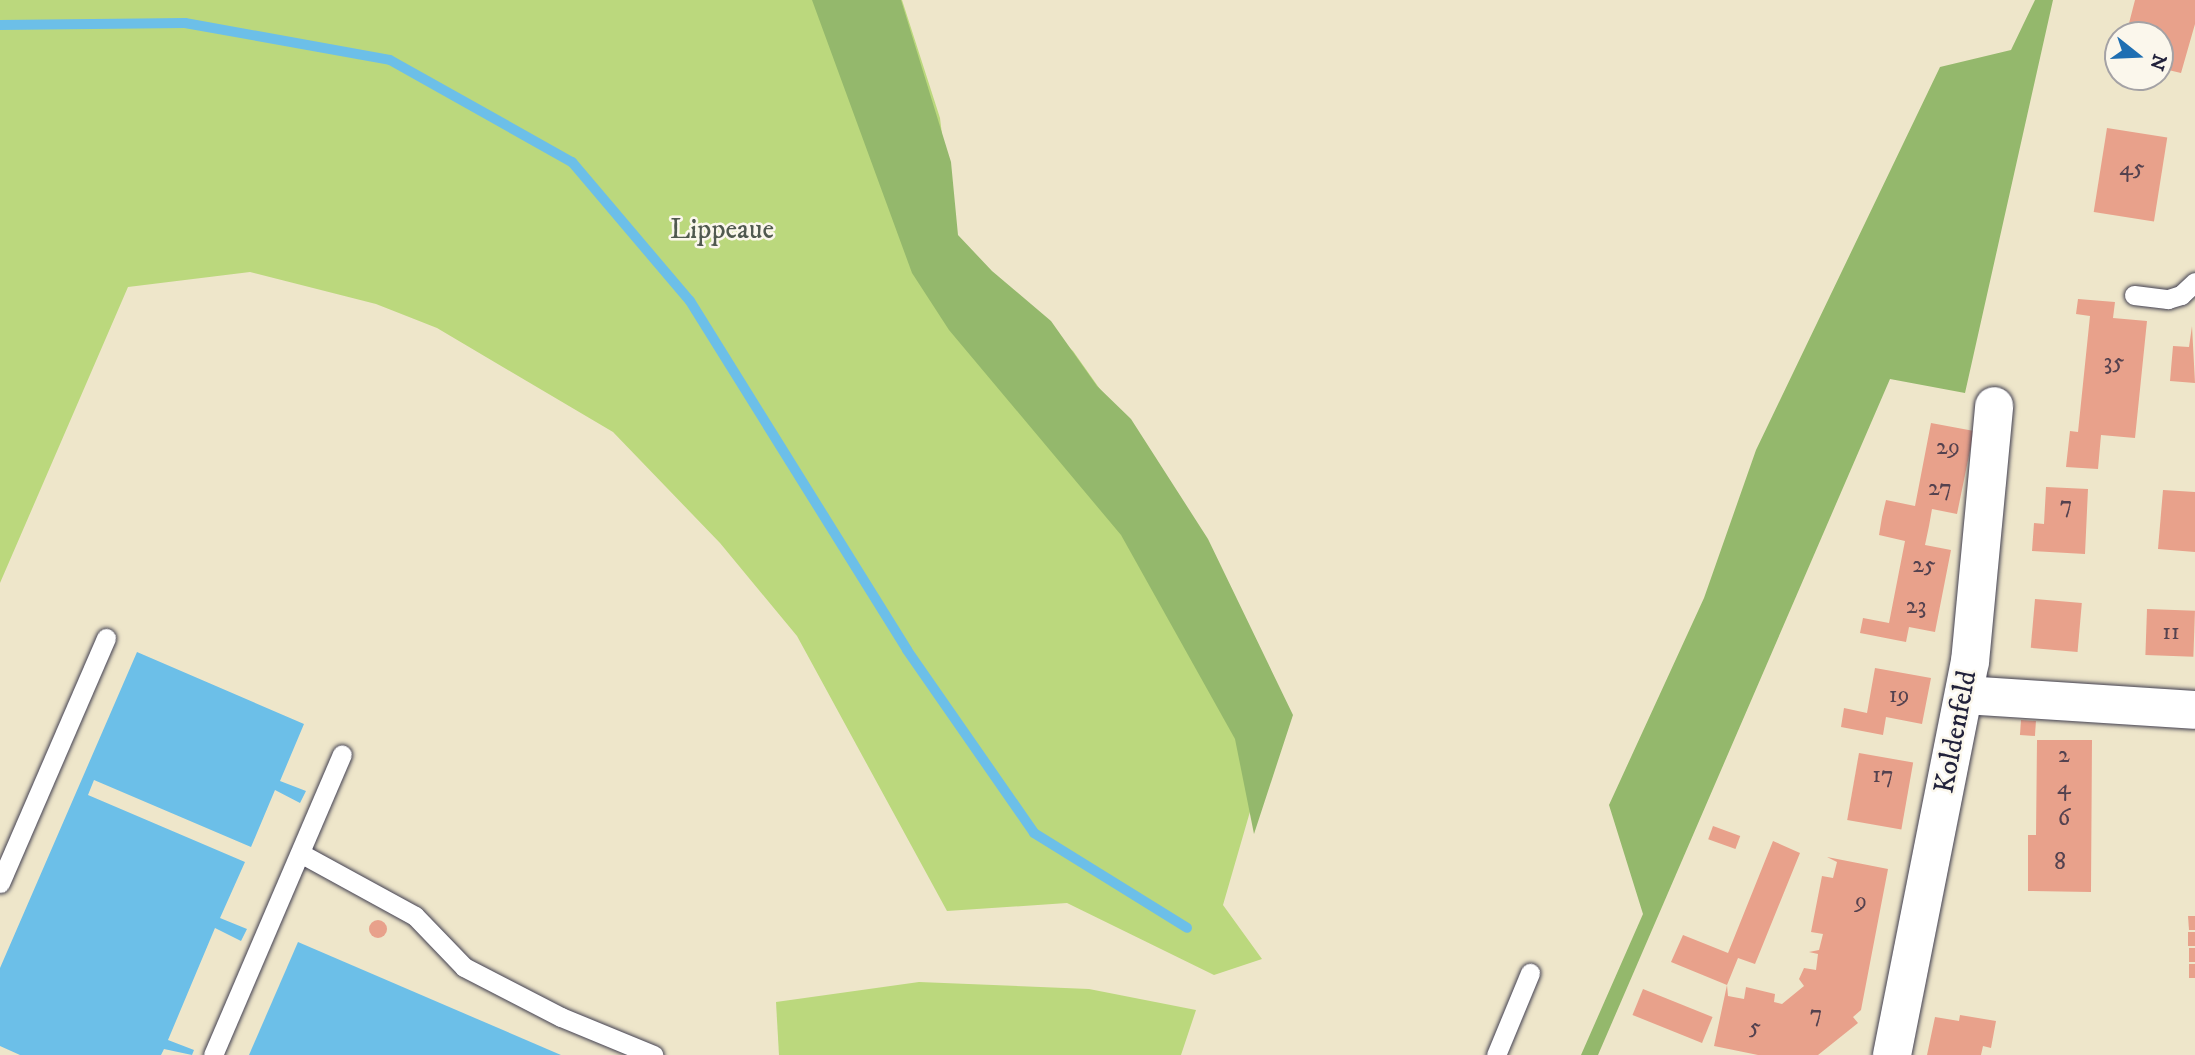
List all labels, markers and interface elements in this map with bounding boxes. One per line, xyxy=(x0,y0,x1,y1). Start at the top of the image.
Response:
north arrow xyxy=(2104,21,2174,91)
text: N xyxy=(2144,51,2171,73)
house number: 45 xyxy=(2119,155,2145,183)
park label: Lippeaue xyxy=(670,213,774,247)
house number: 35 xyxy=(2104,349,2124,377)
house number: 29 xyxy=(1936,434,1960,462)
house number: 27 xyxy=(1928,475,1952,503)
house number: 7 xyxy=(2060,492,2072,520)
house number: 25 xyxy=(1912,552,1936,580)
house number: 23 xyxy=(1906,593,1926,621)
house number: 11 xyxy=(2162,619,2180,647)
street label: Koldenfeld xyxy=(1928,668,1984,796)
house number: 19 xyxy=(1889,682,1909,710)
house number: 2 xyxy=(2058,742,2070,770)
house number: 17 xyxy=(1872,762,1894,790)
house number: 4 xyxy=(2057,774,2071,802)
house number: 6 xyxy=(2058,805,2070,833)
house number: 8 xyxy=(2054,849,2066,877)
house number: 9 xyxy=(1855,888,1867,916)
house number: 7 xyxy=(1810,1001,1822,1029)
house number: 5 xyxy=(1749,1014,1761,1042)

